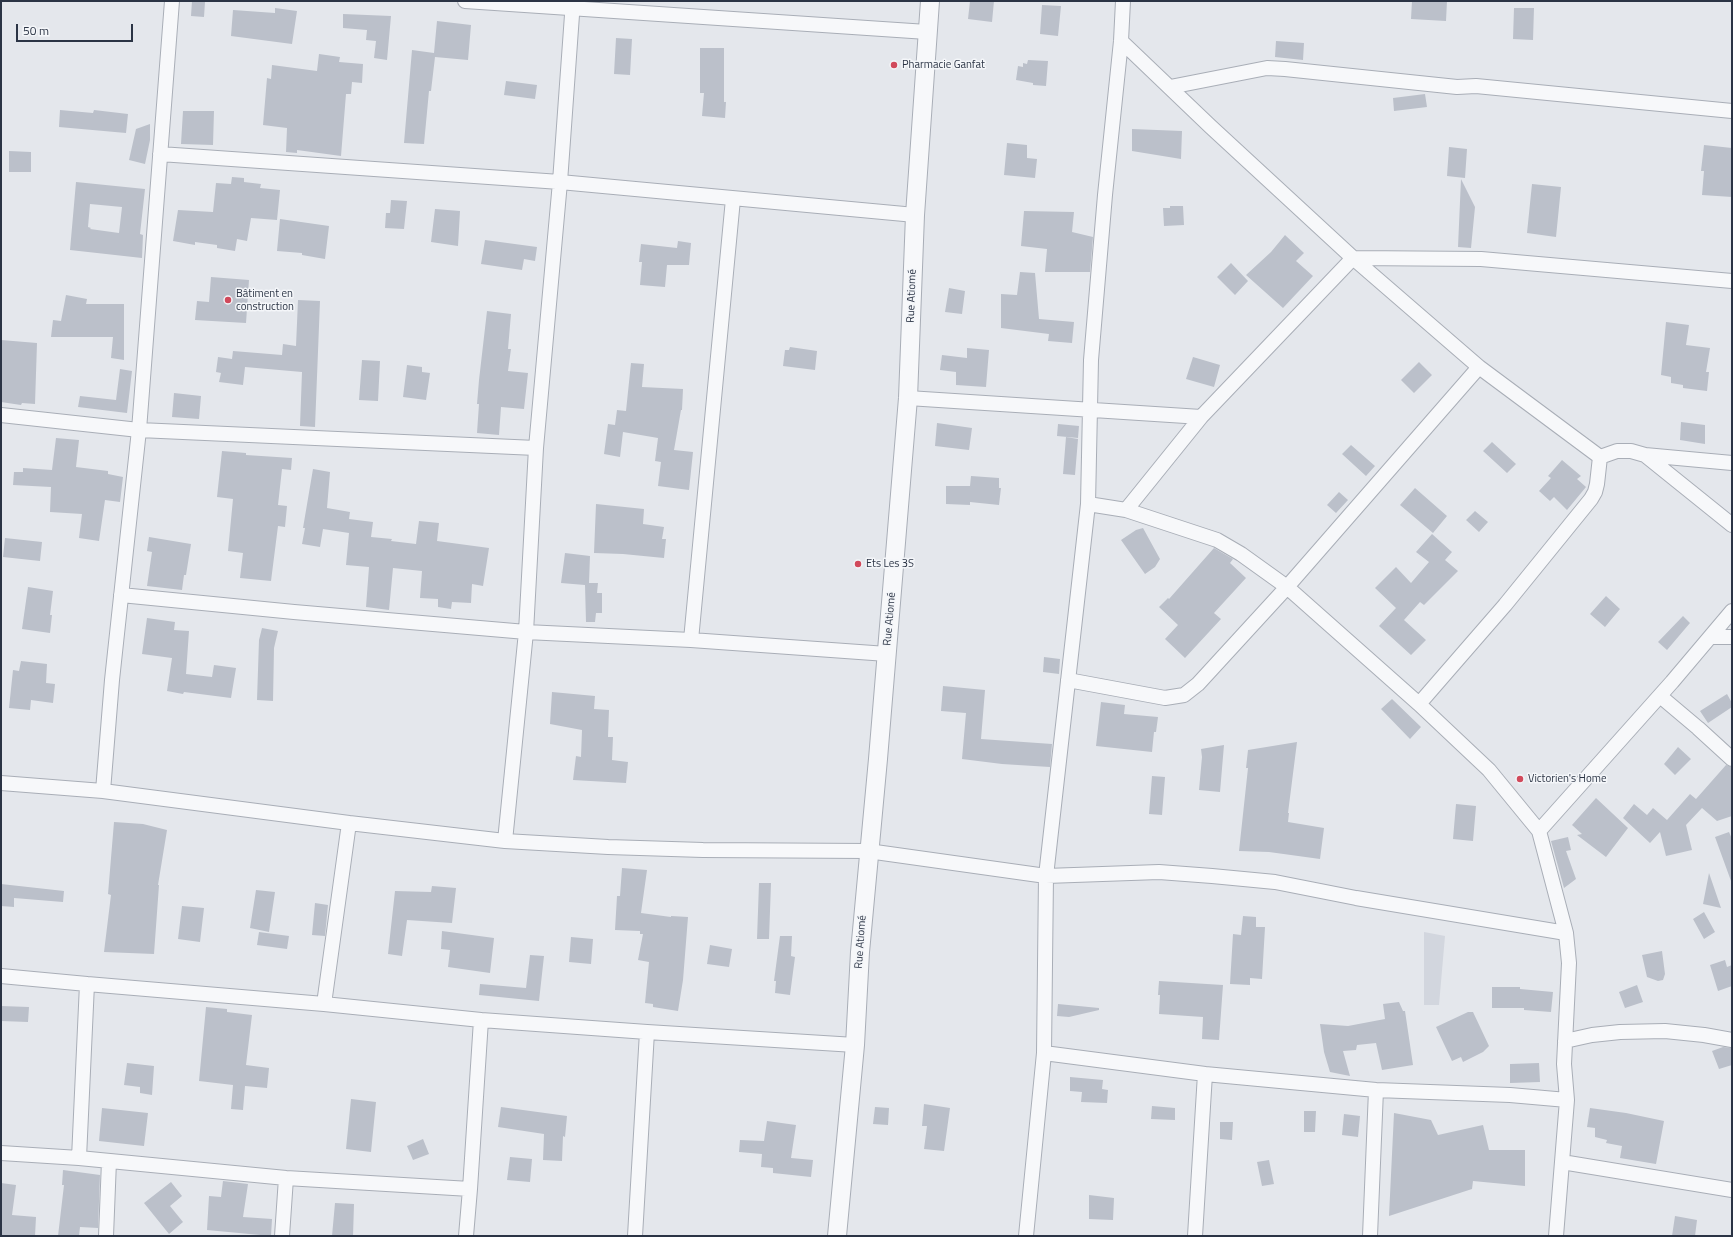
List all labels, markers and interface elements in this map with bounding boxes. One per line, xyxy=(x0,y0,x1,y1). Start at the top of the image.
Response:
scale bar xyxy=(18,16,135,42)
text: 50 m xyxy=(23,21,49,40)
place label: Pharmacie Ganfat xyxy=(902,58,985,72)
marker: Pharmacie Ganfat xyxy=(889,60,899,70)
street label: Rue Atiomé xyxy=(904,269,920,323)
place label: Bâtiment en construction xyxy=(236,287,294,313)
marker: Bâtiment en construction xyxy=(223,295,233,305)
place label: Ets Les 3S xyxy=(866,557,914,571)
marker: Ets Les 3S xyxy=(853,559,863,569)
street label: Rue Atiomé xyxy=(881,592,899,646)
place label: Victorien's Home xyxy=(1528,772,1607,786)
marker: Victorien's Home xyxy=(1515,774,1525,784)
street label: Rue Atiomé xyxy=(853,915,869,969)

